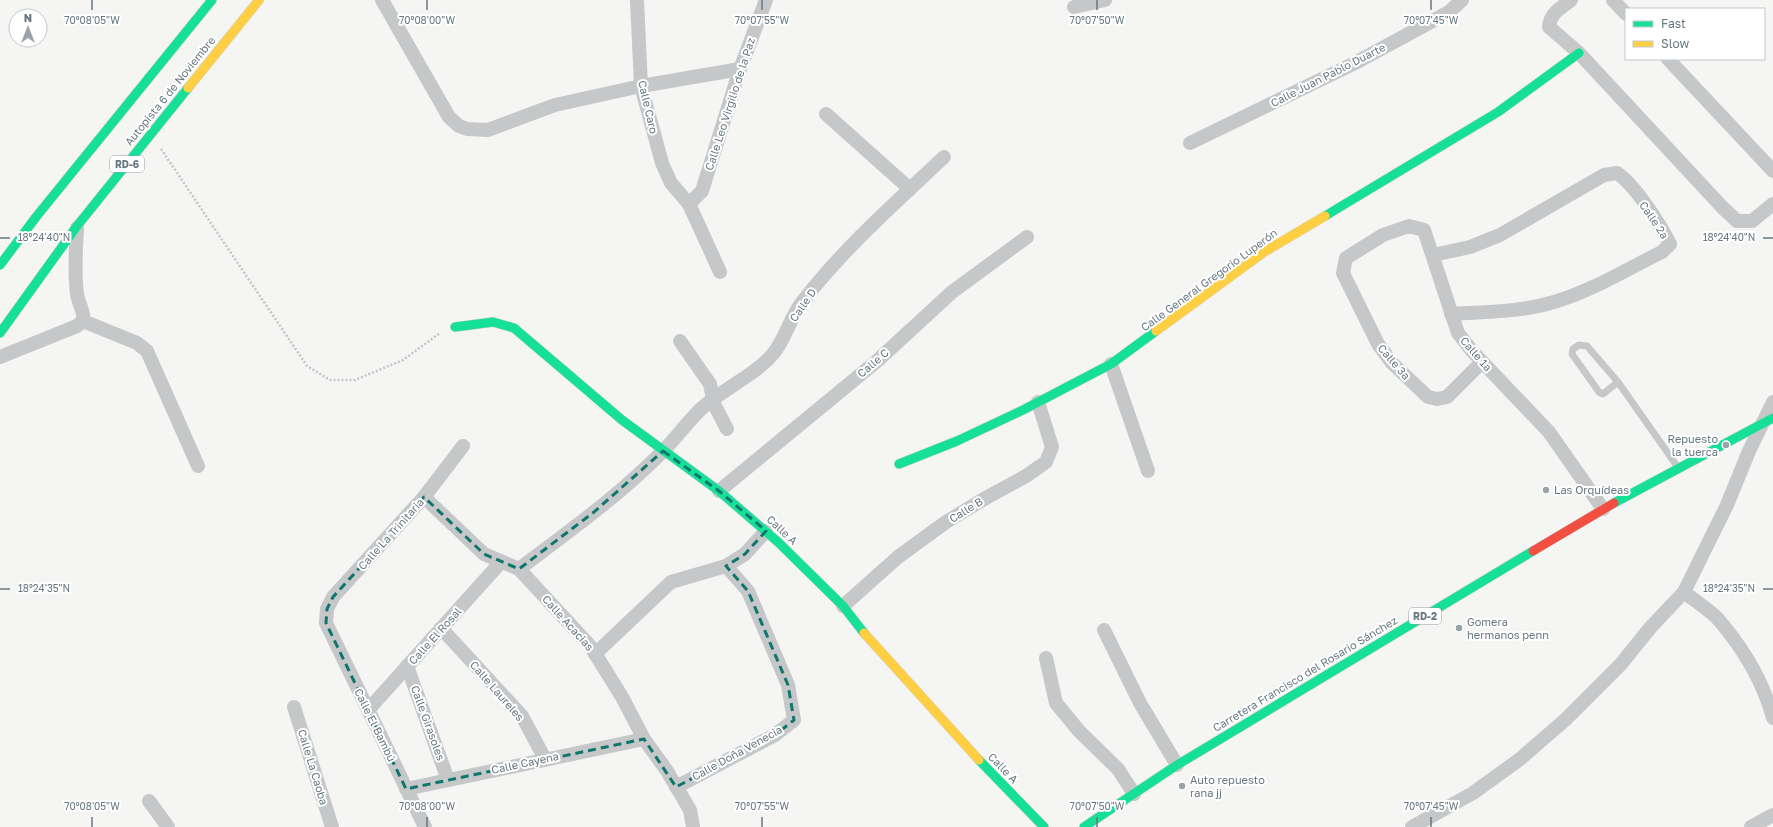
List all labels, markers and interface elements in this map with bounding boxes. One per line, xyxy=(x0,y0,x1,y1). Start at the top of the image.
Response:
north arrow xyxy=(8,8,48,48)
legend xyxy=(1625,8,1765,60)
text: N xyxy=(24,11,32,24)
text: 70°08'05"W xyxy=(64,14,120,26)
text: 70°08'00"W xyxy=(399,14,455,26)
text: 70°07'55"W xyxy=(735,14,790,26)
text: 70°07'50"W xyxy=(1070,14,1125,26)
text: 70°07'45"W xyxy=(1404,14,1459,26)
text: Fast xyxy=(1661,16,1686,31)
street label: Autopista 6 de Noviembre xyxy=(122,34,218,148)
street label: Calle Leo Virgilio de la Paz xyxy=(702,35,757,172)
text: Slow xyxy=(1661,36,1689,51)
street label: Calle Juan Pablo Duarte xyxy=(1268,40,1387,109)
street label: Calle Caro xyxy=(636,79,661,135)
road number: RD-6 xyxy=(110,156,144,172)
street label: Calle 2ª xyxy=(1637,199,1672,241)
street label: Calle General Gregorio Luperón xyxy=(1138,226,1279,333)
text: 18°24'40"N xyxy=(18,231,70,243)
text: 18°24'40"N xyxy=(1703,231,1755,243)
street label: Calle D xyxy=(787,285,819,324)
street label: Calle 1ª xyxy=(1458,334,1495,374)
street label: Calle 3ª xyxy=(1376,341,1413,382)
street label: Calle C xyxy=(854,345,891,380)
place label: Repuesto la tuerca xyxy=(1668,432,1718,458)
marker: Repuesto la tuerca xyxy=(1721,440,1731,450)
place label: Las Orquídeas xyxy=(1554,483,1629,496)
marker: Las Orquídeas xyxy=(1541,485,1551,495)
street label: Calle B xyxy=(947,494,985,525)
street label: Calle La Trinitaria xyxy=(355,495,426,572)
street label: Calle A xyxy=(764,512,801,547)
text: 18°24'35"N xyxy=(18,582,70,594)
text: 18°24'35"N xyxy=(1703,582,1755,594)
street label: Calle Acacias xyxy=(540,592,597,653)
street label: Calle El Rosal xyxy=(406,604,464,667)
road number: RD-2 xyxy=(1409,608,1441,624)
street label: Carretera Francisco del Rosario Sánchez xyxy=(1210,613,1400,734)
place label: Gomera hermanos penn xyxy=(1467,615,1549,641)
marker: Gomera hermanos penn xyxy=(1454,623,1464,633)
street label: Calle Laureles xyxy=(468,658,527,723)
street label: Calle Girasoles xyxy=(409,684,448,762)
street label: Calle El Bambú xyxy=(352,686,399,763)
street label: Calle Doña Venecia xyxy=(689,722,784,783)
street label: Calle La Caoba xyxy=(296,727,331,806)
street label: Calle Cayena xyxy=(490,749,560,776)
street label: Calle A xyxy=(986,750,1021,786)
place label: Auto repuesto rana jj xyxy=(1190,773,1265,799)
marker: Auto repuesto rana jj xyxy=(1177,781,1187,791)
text: 70°08'05"W xyxy=(64,800,120,812)
text: 70°08'00"W xyxy=(399,800,455,812)
text: 70°07'55"W xyxy=(735,800,790,812)
text: 70°07'50"W xyxy=(1070,800,1125,812)
text: 70°07'45"W xyxy=(1404,800,1459,812)

